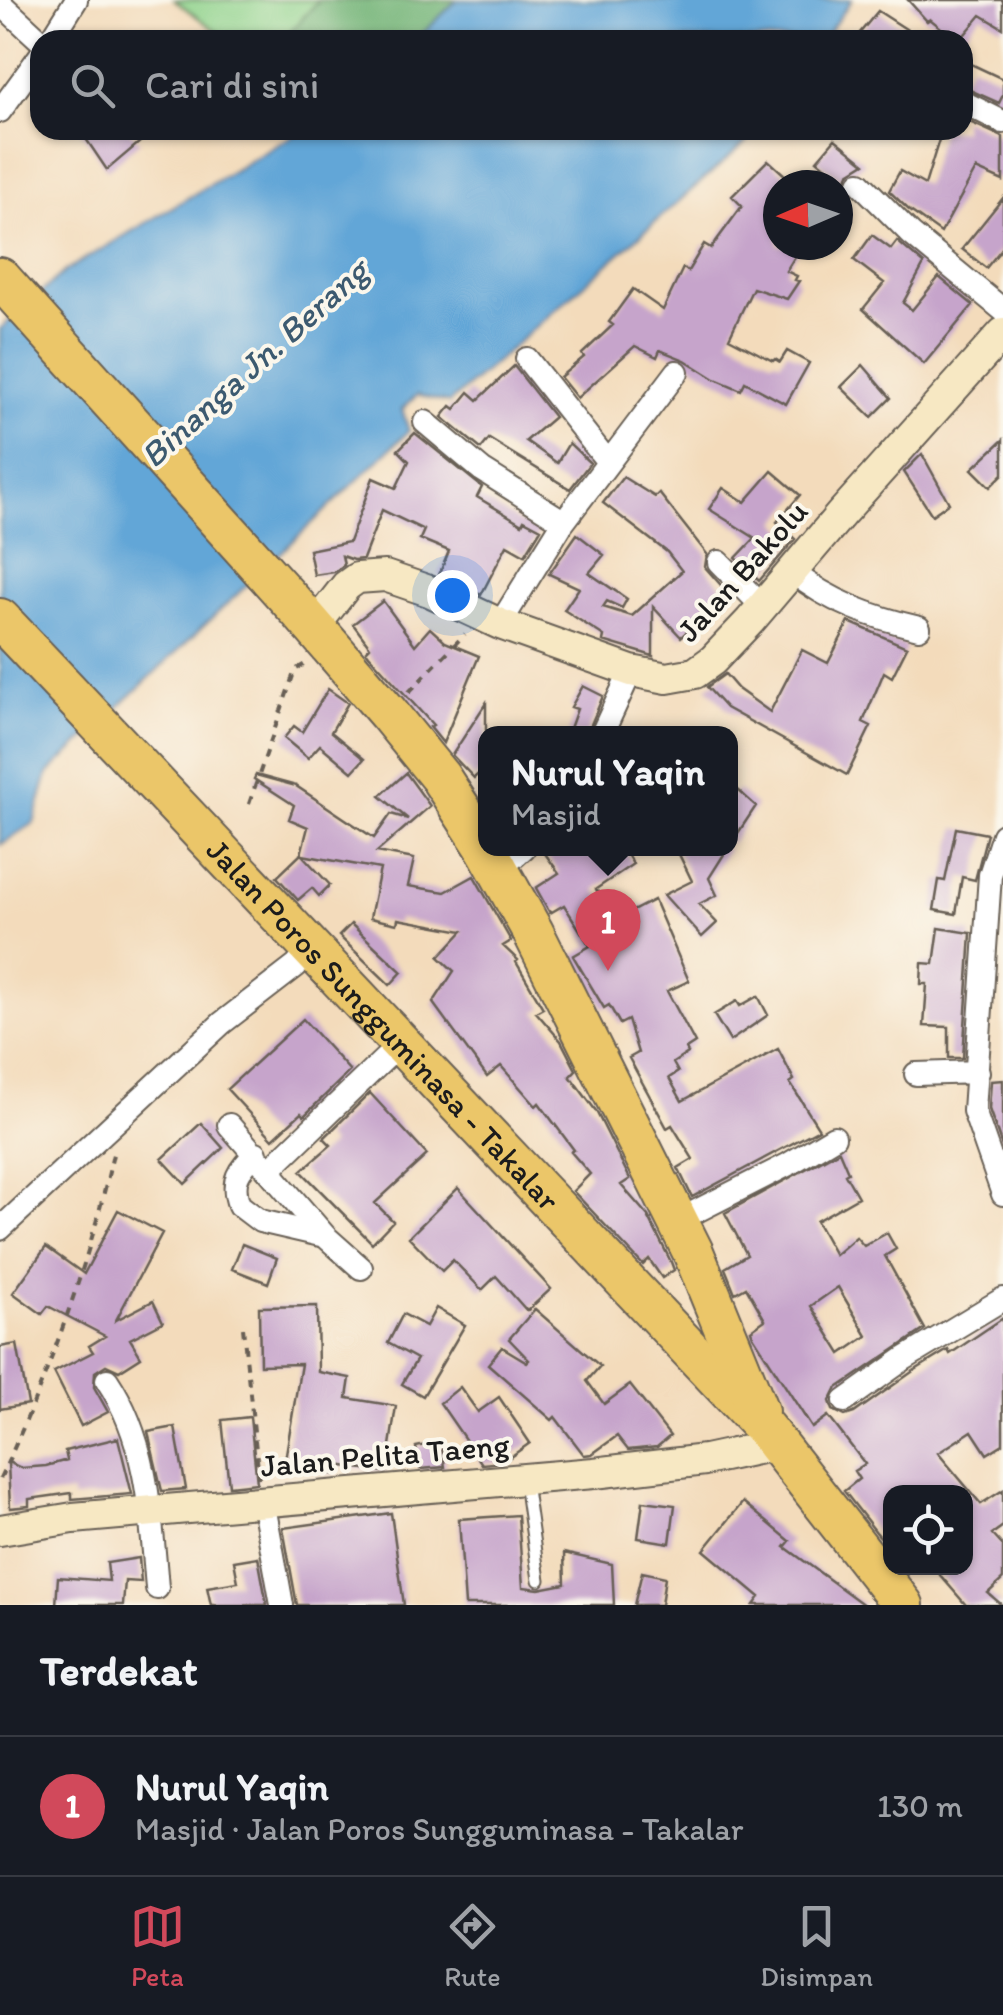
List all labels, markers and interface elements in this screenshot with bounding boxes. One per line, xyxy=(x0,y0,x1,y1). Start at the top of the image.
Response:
search box xyxy=(30,30,973,140)
icon: search xyxy=(65,58,120,113)
text: Cari di sini xyxy=(145,62,319,108)
north arrow xyxy=(763,170,853,260)
water label: Binanga Jn. Berang xyxy=(132,247,379,476)
street label: Jalan Bakolu xyxy=(669,493,815,649)
your location xyxy=(427,570,478,621)
popup xyxy=(478,726,738,856)
text: Nurul Yaqin xyxy=(511,749,705,795)
text: Masjid xyxy=(511,795,601,833)
street label: Jalan Poros Sungguminasa - Takalar xyxy=(199,831,568,1219)
pin: 1 xyxy=(576,888,640,971)
street label: Jalan Pelita Taeng xyxy=(259,1425,512,1485)
map controls xyxy=(883,1485,973,1575)
button: locate xyxy=(883,1485,973,1575)
text: Terdekat xyxy=(40,1645,198,1696)
text: Nurul Yaqin xyxy=(135,1764,329,1810)
text: 1 xyxy=(65,1787,80,1825)
text: 130 m xyxy=(877,1787,963,1825)
text: Masjid · Jalan Poros Sungguminasa - Takalar xyxy=(135,1810,744,1848)
tab: Peta xyxy=(130,1899,185,1993)
tab: Rute xyxy=(444,1899,501,1993)
tab: Disimpan xyxy=(760,1899,873,1993)

